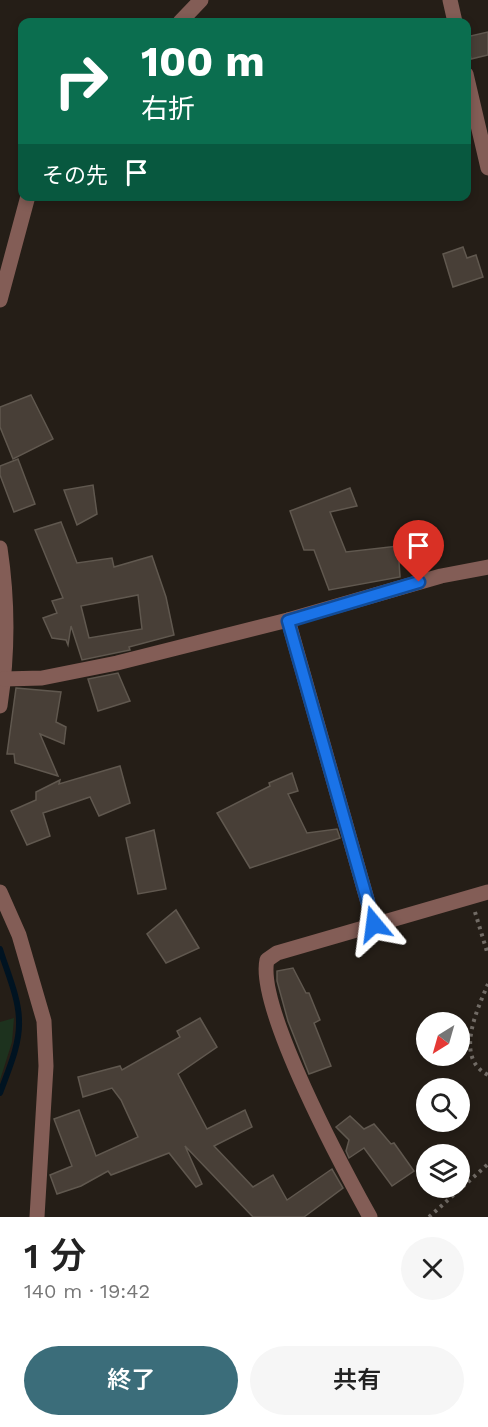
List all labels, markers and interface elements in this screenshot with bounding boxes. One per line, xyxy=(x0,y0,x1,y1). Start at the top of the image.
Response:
text: 100 m xyxy=(141,37,265,86)
icon: right xyxy=(42,42,120,120)
text: 右折 xyxy=(141,93,195,125)
icon: arrive xyxy=(120,156,153,189)
text: その先 xyxy=(42,163,108,188)
pin xyxy=(393,520,444,582)
icon: arrive xyxy=(402,529,435,562)
position arrow xyxy=(342,892,406,956)
north arrow xyxy=(416,1012,470,1066)
map controls xyxy=(416,1012,470,1198)
button: search xyxy=(416,1078,470,1132)
button: layers xyxy=(416,1144,470,1198)
text: 1 分 xyxy=(24,1235,86,1277)
button: close xyxy=(401,1237,464,1300)
text: 140 m · 19:42 xyxy=(24,1279,150,1303)
button: 終了 xyxy=(24,1346,238,1415)
button: 共有 xyxy=(250,1346,464,1415)

